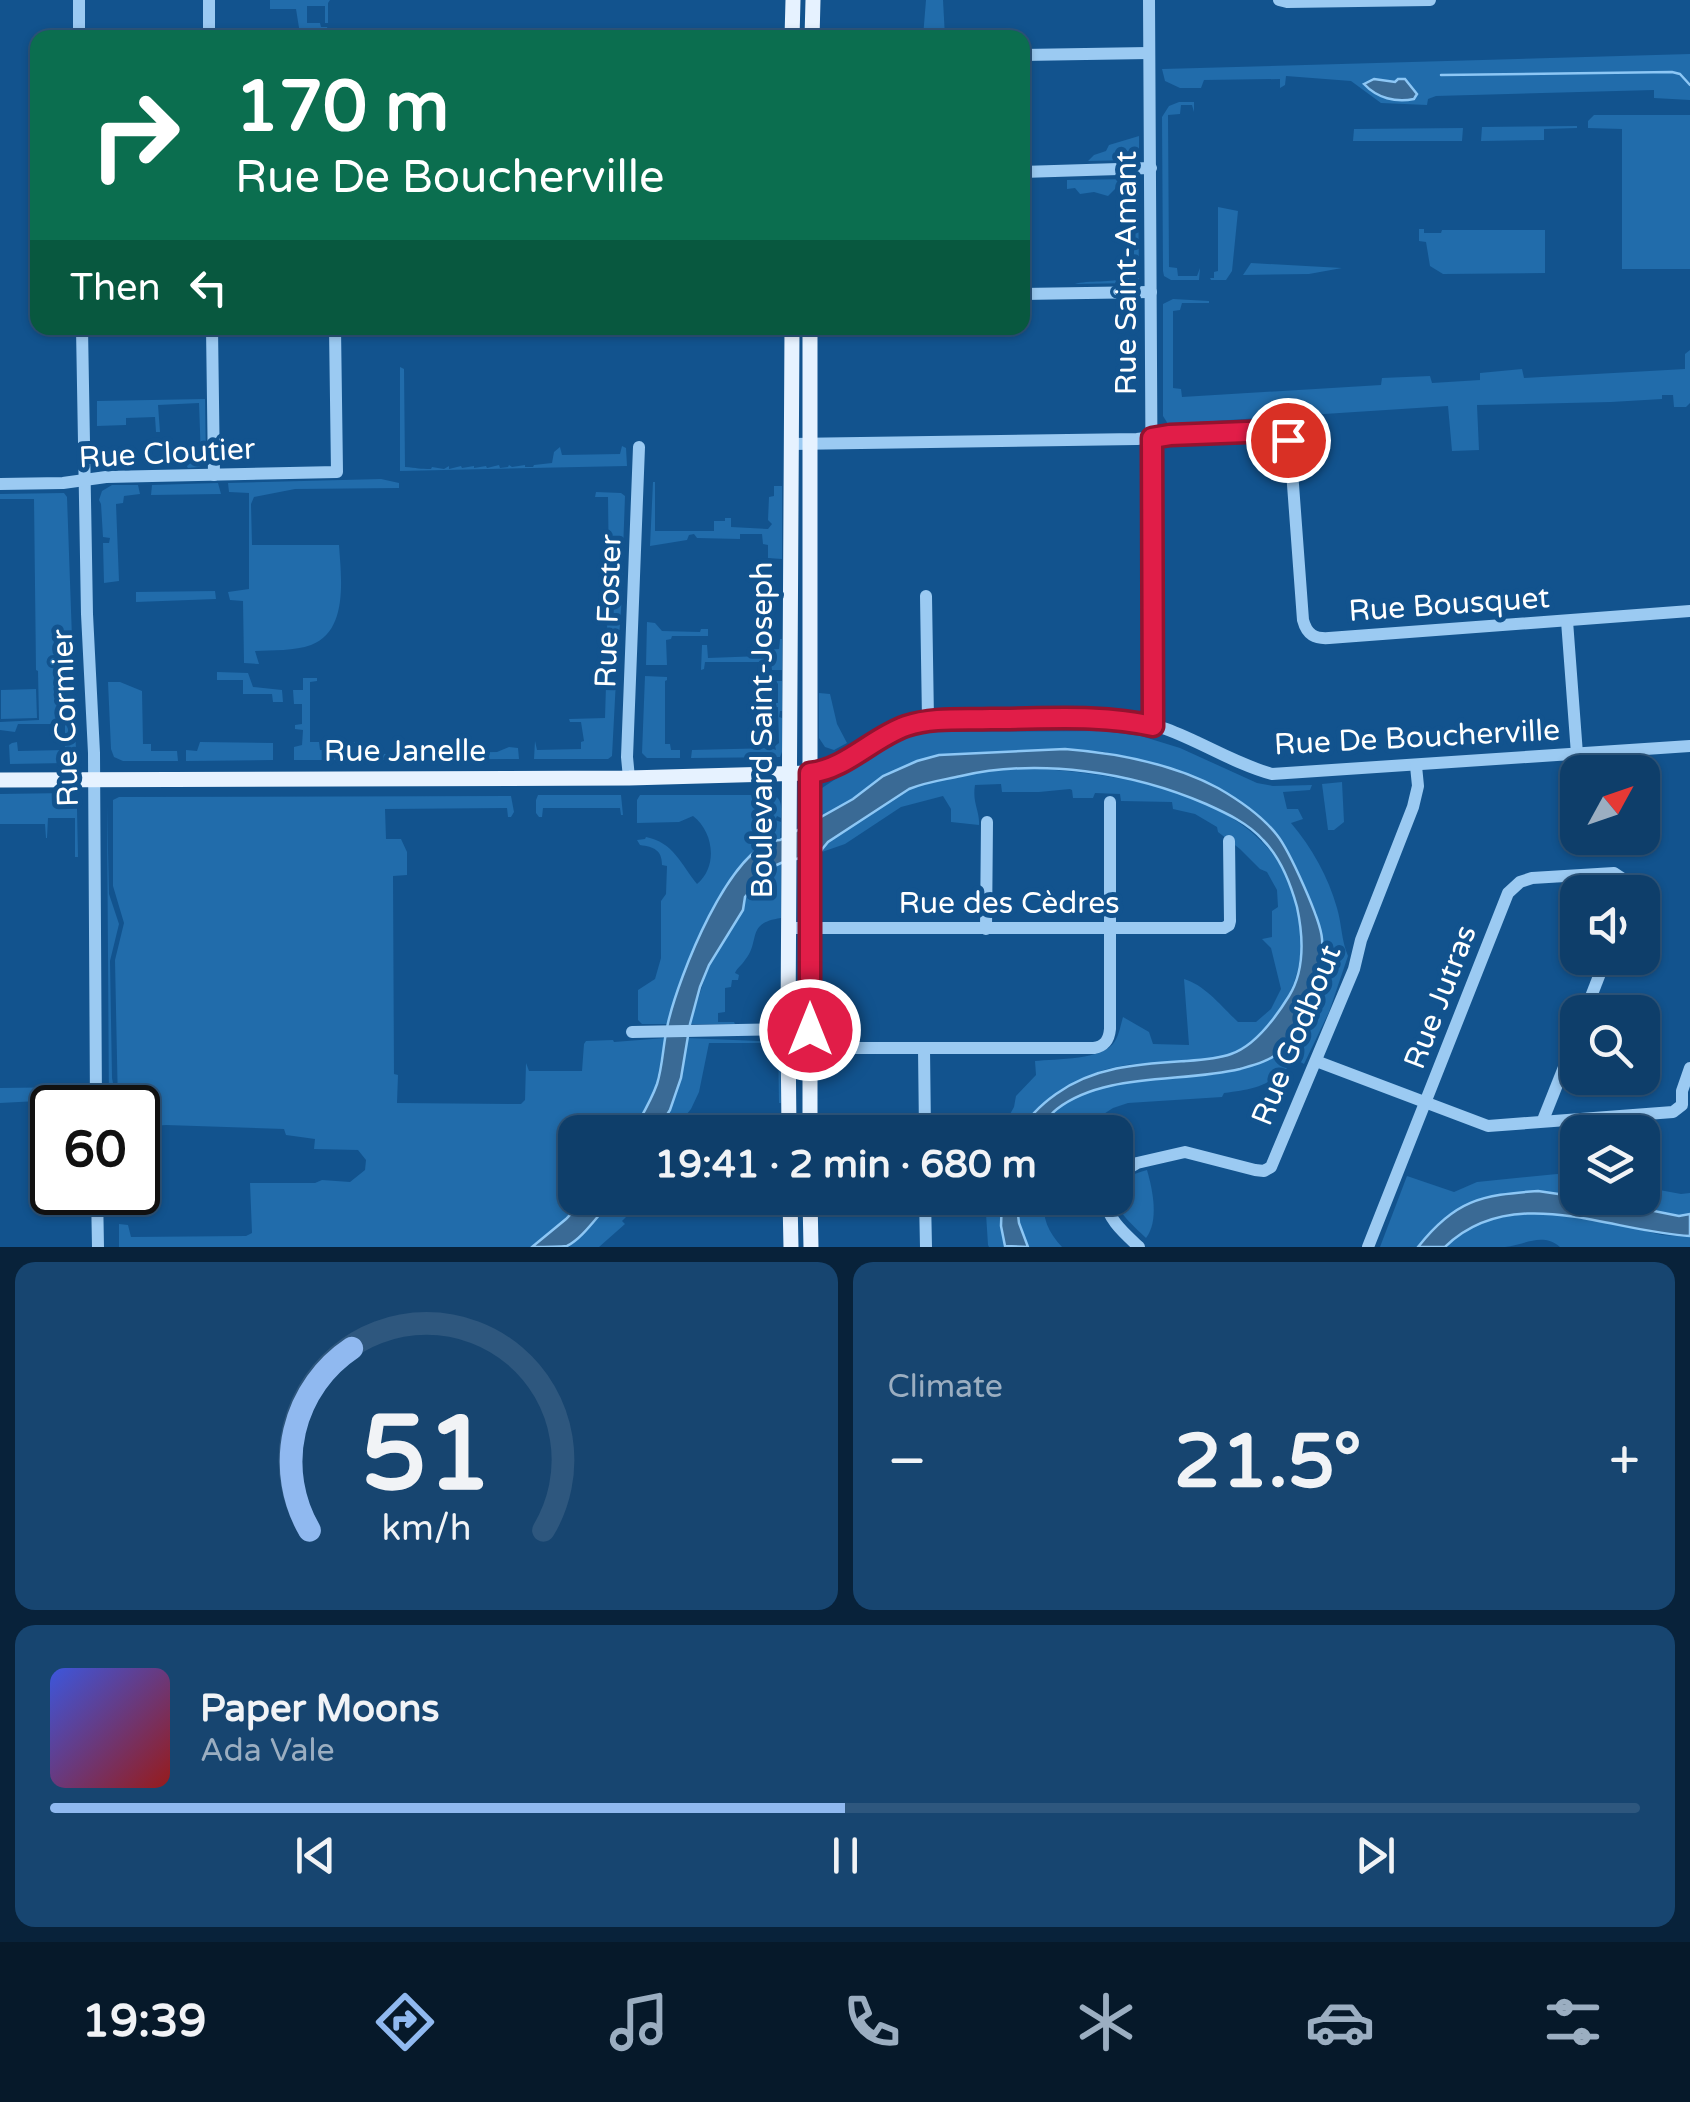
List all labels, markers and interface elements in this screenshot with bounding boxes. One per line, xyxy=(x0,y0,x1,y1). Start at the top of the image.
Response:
text: 170 m xyxy=(235,66,449,150)
icon: right xyxy=(70,70,200,200)
text: Rue De Boucherville xyxy=(235,151,664,205)
street label: Rue Saint-Amant xyxy=(1108,151,1145,395)
icon: left xyxy=(181,260,236,315)
text: Then xyxy=(70,265,161,311)
pin xyxy=(1246,398,1331,483)
icon: arrive xyxy=(1261,413,1316,468)
street label: Rue Cloutier xyxy=(78,430,257,477)
street label: Rue Foster xyxy=(587,533,630,688)
street label: Boulevard Saint-Joseph xyxy=(744,561,781,899)
street label: Rue Bousquet xyxy=(1347,579,1551,630)
street label: Rue Cormier xyxy=(44,628,87,808)
street label: Rue De Boucherville xyxy=(1273,712,1561,763)
street label: Rue Janelle xyxy=(324,733,486,770)
north arrow xyxy=(1560,755,1660,855)
map controls xyxy=(1560,755,1660,1215)
button: sound xyxy=(1560,875,1660,975)
street label: Rue des Cèdres xyxy=(898,885,1120,922)
street label: Rue Jutras xyxy=(1396,920,1485,1074)
street label: Rue Godbout xyxy=(1243,940,1349,1131)
position arrow xyxy=(758,978,862,1082)
button: search xyxy=(1560,995,1660,1095)
speed limit sign: 60 xyxy=(30,1085,160,1215)
button: layers xyxy=(1560,1115,1660,1215)
text: 19:41 · 2 min · 680 m xyxy=(654,1142,1037,1188)
text: Climate xyxy=(888,1368,1003,1406)
text: 51 xyxy=(361,1393,492,1518)
text: 21.5° xyxy=(1174,1417,1362,1507)
text: − xyxy=(888,1429,927,1495)
text: + xyxy=(1609,1429,1640,1495)
text: km/h xyxy=(381,1507,471,1550)
text: Paper Moons xyxy=(200,1686,440,1732)
text: Ada Vale xyxy=(200,1732,335,1770)
icon: previous xyxy=(288,1828,343,1883)
icon: pause xyxy=(818,1828,873,1883)
icon: next xyxy=(1348,1828,1403,1883)
icon: directions xyxy=(370,1987,440,2057)
icon: music xyxy=(604,1987,674,2057)
icon: phone xyxy=(837,1987,907,2057)
icon: climate xyxy=(1071,1987,1141,2057)
icon: car xyxy=(1305,1987,1375,2057)
icon: filters xyxy=(1538,1987,1608,2057)
text: 19:39 xyxy=(82,1995,207,2049)

